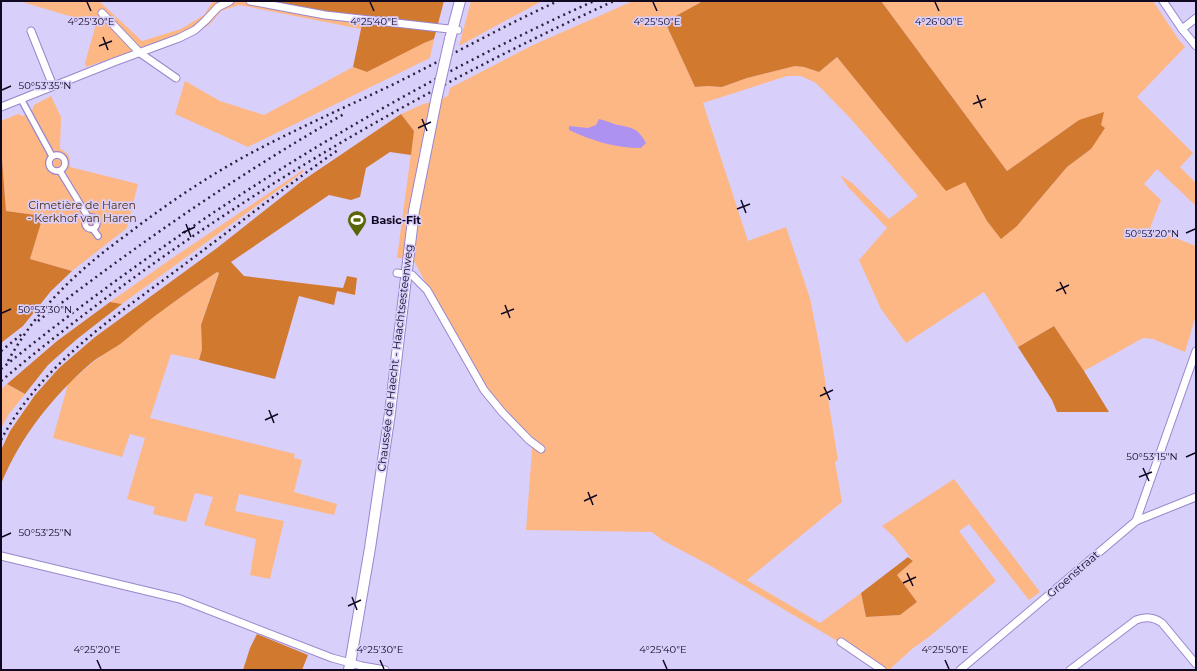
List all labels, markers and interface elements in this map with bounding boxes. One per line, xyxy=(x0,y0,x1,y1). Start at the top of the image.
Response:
text: 4°25'30"E xyxy=(67,15,115,28)
text: 4°25'40"E xyxy=(350,15,398,28)
text: 4°25'50"E xyxy=(633,15,681,28)
text: 4°26'00"E xyxy=(915,15,963,28)
text: 50°53'35"N xyxy=(19,79,71,92)
park label: Cimetière de Haren - Kerkhof van Haren xyxy=(27,198,137,225)
sports icon: Basic-Fit xyxy=(346,209,368,237)
place label: Basic-Fit xyxy=(371,213,421,227)
text: 50°53'20"N xyxy=(1125,227,1179,240)
street label: Chaussée de Haecht - Haachtsesteenweg xyxy=(374,244,416,472)
text: 50°53'30"N xyxy=(18,303,72,316)
text: 50°53'15"N xyxy=(1126,450,1178,463)
text: 50°53'25"N xyxy=(18,526,72,539)
street label: Groenstraat xyxy=(1044,547,1103,601)
text: 4°25'20"E xyxy=(73,643,121,656)
text: 4°25'30"E xyxy=(356,643,404,656)
text: 4°25'40"E xyxy=(639,643,687,656)
text: 4°25'50"E xyxy=(921,643,969,656)

